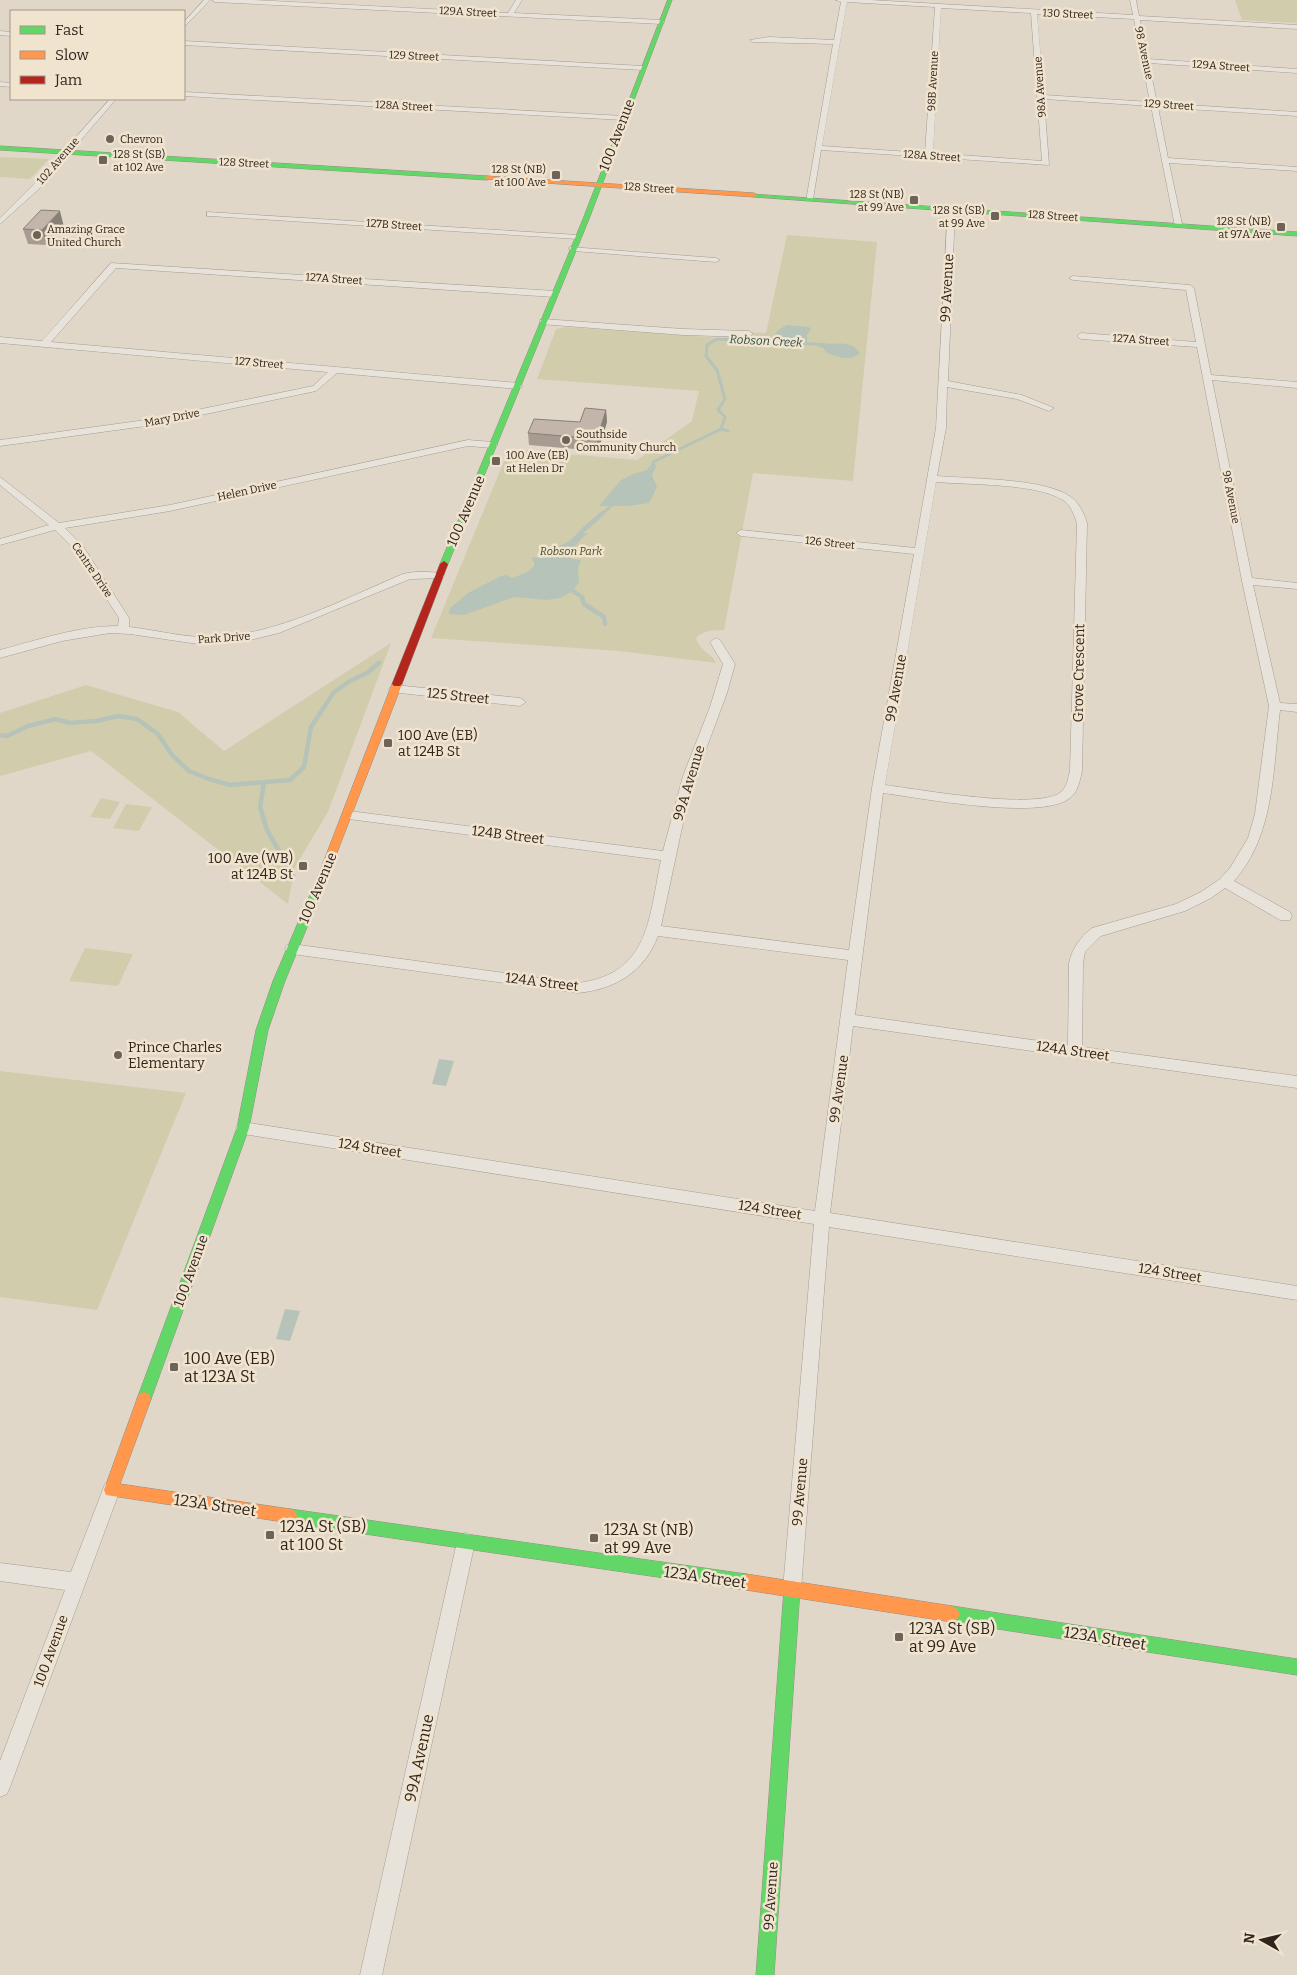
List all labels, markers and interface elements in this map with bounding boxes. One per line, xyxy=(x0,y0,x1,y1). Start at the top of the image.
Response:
street label: 129A Street xyxy=(439,4,497,20)
street label: 130 Street xyxy=(1042,6,1094,22)
legend xyxy=(10,10,185,100)
text: Fast xyxy=(55,21,84,39)
street label: 98 Avenue xyxy=(1132,25,1156,81)
text: Slow xyxy=(55,46,90,64)
street label: 129 Street xyxy=(389,48,439,64)
street label: 98B Avenue xyxy=(925,50,941,112)
street label: 98A Avenue xyxy=(1031,56,1049,118)
street label: 129A Street xyxy=(1192,57,1250,75)
text: Jam xyxy=(54,71,83,89)
street label: 100 Avenue xyxy=(596,97,638,173)
street label: 129 Street xyxy=(1144,97,1194,113)
street label: 128A Street xyxy=(375,98,433,114)
marker: Chevron xyxy=(104,133,116,145)
place label: Chevron xyxy=(120,133,163,146)
street label: 102 Avenue xyxy=(34,135,82,187)
place label: 128 St (SB) at 102 Ave xyxy=(113,148,165,174)
street label: 128A Street xyxy=(903,148,961,164)
marker: 128 St (SB) at 102 Ave xyxy=(97,154,109,166)
street label: 128 Street xyxy=(219,155,269,171)
place label: 128 St (NB) at 100 Ave xyxy=(492,163,546,189)
marker: 128 St (NB) at 100 Ave xyxy=(550,169,562,181)
street label: 128 Street xyxy=(623,180,675,196)
place label: 128 St (NB) at 99 Ave xyxy=(850,188,904,214)
marker: 128 St (NB) at 99 Ave xyxy=(908,194,920,206)
place label: 128 St (SB) at 99 Ave xyxy=(933,204,985,230)
street label: 128 Street xyxy=(1027,208,1079,224)
marker: 128 St (SB) at 99 Ave xyxy=(989,210,1001,222)
place label: 128 St (NB) at 97A Ave xyxy=(1217,215,1271,241)
street label: 127B Street xyxy=(366,217,423,233)
marker: 128 St (NB) at 97A Ave xyxy=(1275,221,1287,233)
place label: Amazing Grace United Church xyxy=(47,223,125,249)
marker: Amazing Grace United Church xyxy=(31,229,43,241)
street label: 99 Avenue xyxy=(937,253,957,323)
street label: 127A Street xyxy=(305,271,363,287)
water label: Robson Creek xyxy=(729,332,803,350)
street label: 127A Street xyxy=(1112,332,1170,348)
street label: 127 Street xyxy=(234,354,284,372)
street label: Mary Drive xyxy=(143,406,201,430)
place label: Southside Community Church xyxy=(576,428,677,454)
marker: Southside Community Church xyxy=(560,434,572,446)
place label: 100 Ave (EB) at Helen Dr xyxy=(506,449,569,475)
marker: 100 Ave (EB) at Helen Dr xyxy=(490,455,502,467)
street label: 98 Avenue xyxy=(1219,469,1243,525)
street label: 100 Avenue xyxy=(443,473,489,549)
street label: Helen Drive xyxy=(216,478,278,504)
street label: 126 Street xyxy=(804,534,856,552)
street label: Centre Drive xyxy=(69,540,115,600)
park label: Robson Park xyxy=(540,545,603,558)
street label: Grove Crescent xyxy=(1070,623,1088,723)
street label: Park Drive xyxy=(197,630,251,646)
street label: 99 Avenue xyxy=(882,653,910,723)
street label: 125 Street xyxy=(426,684,490,708)
place label: 100 Ave (EB) at 124B St xyxy=(398,727,478,760)
marker: 100 Ave (EB) at 124B St xyxy=(382,737,394,749)
street label: 99A Avenue xyxy=(669,743,709,823)
street label: 124B Street xyxy=(471,822,545,848)
place label: 100 Ave (WB) at 124B St xyxy=(208,850,293,883)
street label: 100 Avenue xyxy=(295,850,341,926)
marker: 100 Ave (WB) at 124B St xyxy=(297,860,309,872)
street label: 124A Street xyxy=(504,969,580,995)
street label: 124A Street xyxy=(1035,1037,1111,1065)
place label: Prince Charles Elementary xyxy=(128,1039,222,1072)
marker: Prince Charles Elementary xyxy=(112,1049,124,1061)
street label: 99 Avenue xyxy=(826,1054,852,1124)
street label: 124 Street xyxy=(337,1135,403,1161)
street label: 124 Street xyxy=(737,1197,803,1223)
street label: 100 Avenue xyxy=(170,1233,212,1309)
street label: 124 Street xyxy=(1137,1260,1203,1286)
place label: 100 Ave (EB) at 123A St xyxy=(184,1349,275,1386)
marker: 100 Ave (EB) at 123A St xyxy=(168,1361,180,1373)
street label: 99 Avenue xyxy=(789,1457,811,1527)
street label: 123A Street xyxy=(172,1490,258,1520)
place label: 123A St (SB) at 100 St xyxy=(280,1517,366,1554)
place label: 123A St (NB) at 99 Ave xyxy=(604,1520,693,1557)
marker: 123A St (SB) at 100 St xyxy=(264,1529,276,1541)
marker: 123A St (NB) at 99 Ave xyxy=(588,1532,600,1544)
street label: 123A Street xyxy=(662,1562,748,1592)
street label: 100 Avenue xyxy=(30,1613,72,1689)
place label: 123A St (SB) at 99 Ave xyxy=(909,1619,995,1656)
street label: 123A Street xyxy=(1062,1622,1148,1654)
marker: 123A St (SB) at 99 Ave xyxy=(893,1631,905,1643)
street label: 99A Avenue xyxy=(400,1712,438,1804)
street label: 99 Avenue xyxy=(760,1861,782,1931)
north arrow xyxy=(1237,1915,1287,1965)
text: N xyxy=(1240,1932,1259,1945)

